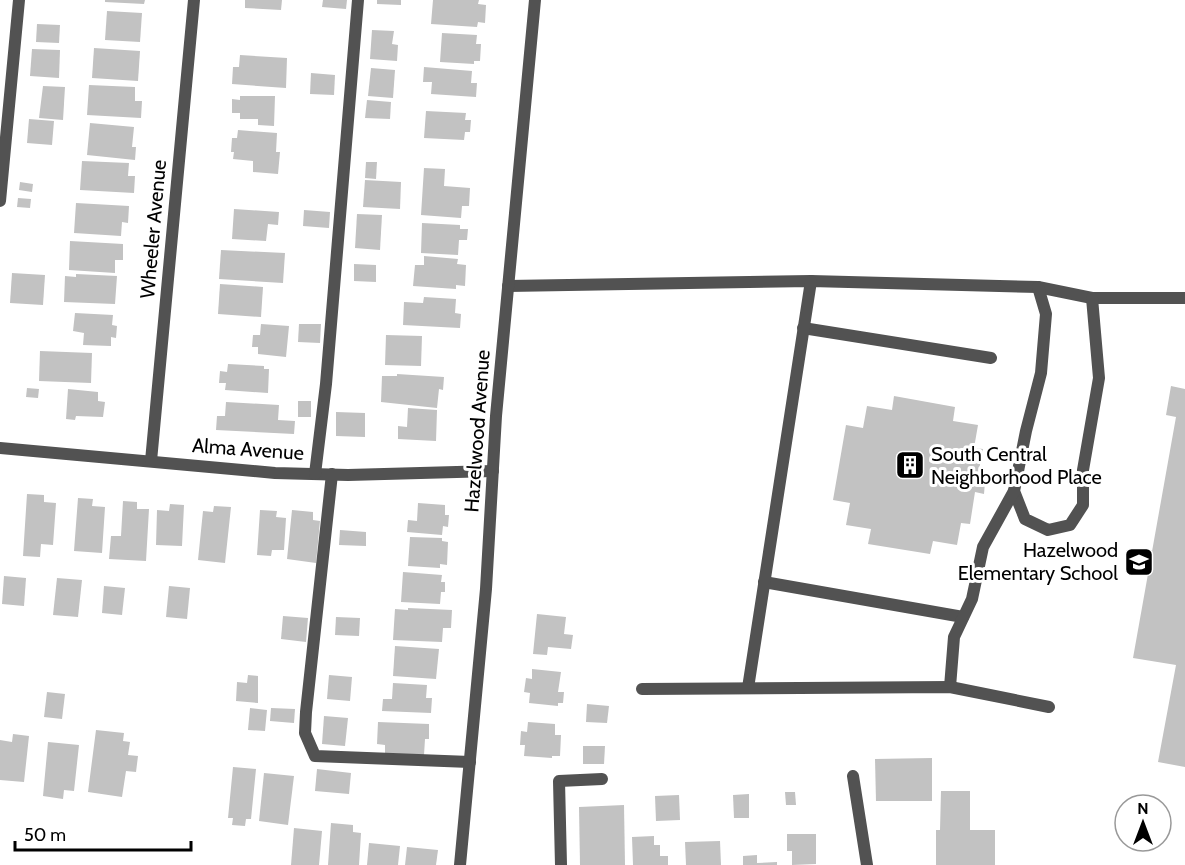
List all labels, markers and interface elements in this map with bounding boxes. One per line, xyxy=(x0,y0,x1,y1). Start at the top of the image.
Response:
street label: Wheeler Avenue xyxy=(135,159,171,299)
street label: Hazelwood Avenue xyxy=(459,349,495,513)
street label: Alma Avenue xyxy=(191,433,305,465)
place label: South Central Neighborhood Place xyxy=(931,442,1102,489)
building icon: South Central Neighborhood Place xyxy=(894,449,926,481)
place label: Hazelwood Elementary School xyxy=(958,538,1118,585)
school or university icon: Hazelwood Elementary School xyxy=(1123,546,1155,578)
north arrow xyxy=(1113,793,1173,853)
text: N xyxy=(1137,799,1149,818)
scale bar xyxy=(15,814,190,852)
text: 50 m xyxy=(24,824,66,846)

